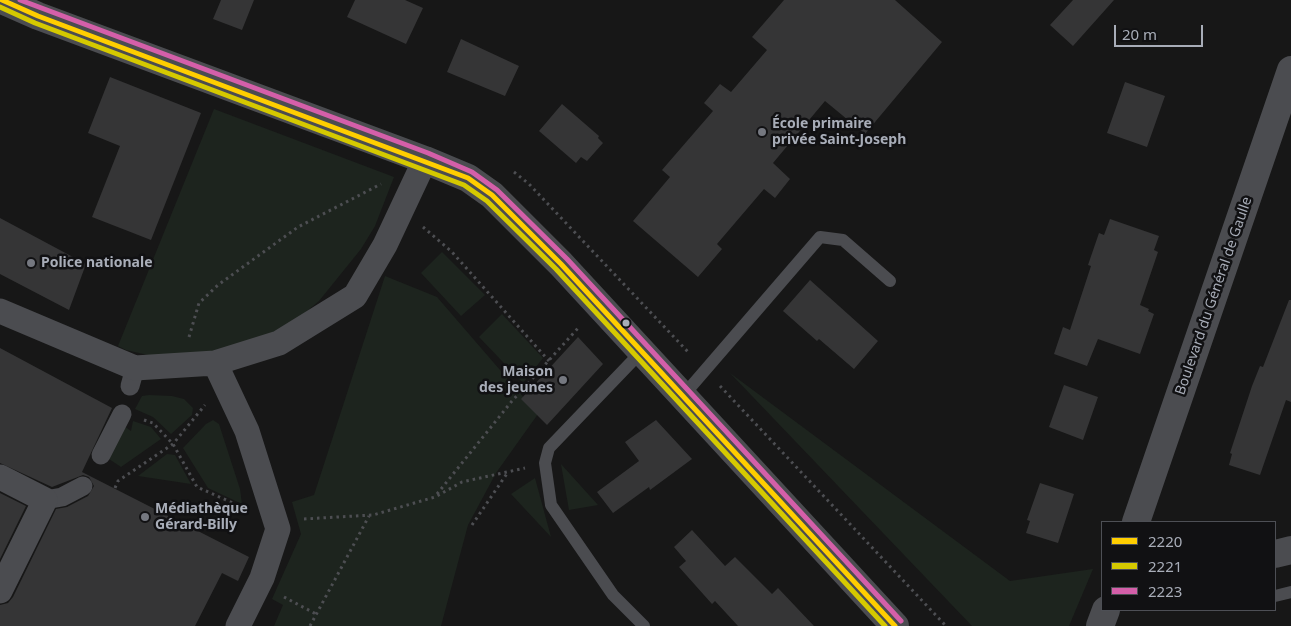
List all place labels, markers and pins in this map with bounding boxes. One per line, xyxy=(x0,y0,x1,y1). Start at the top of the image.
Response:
place label: École primaire privée Saint-Joseph xyxy=(772,116,906,148)
marker: École primaire privée Saint-Joseph xyxy=(756,126,768,138)
place label: Police nationale xyxy=(41,255,153,271)
marker: Police nationale xyxy=(25,257,37,269)
unlabelled marker xyxy=(621,318,631,328)
place label: Maison des jeunes xyxy=(479,364,553,397)
marker: Maison des jeunes xyxy=(557,374,569,386)
place label: Médiathèque Gérard-Billy xyxy=(155,501,248,534)
marker: Médiathèque Gérard-Billy xyxy=(139,511,151,523)

